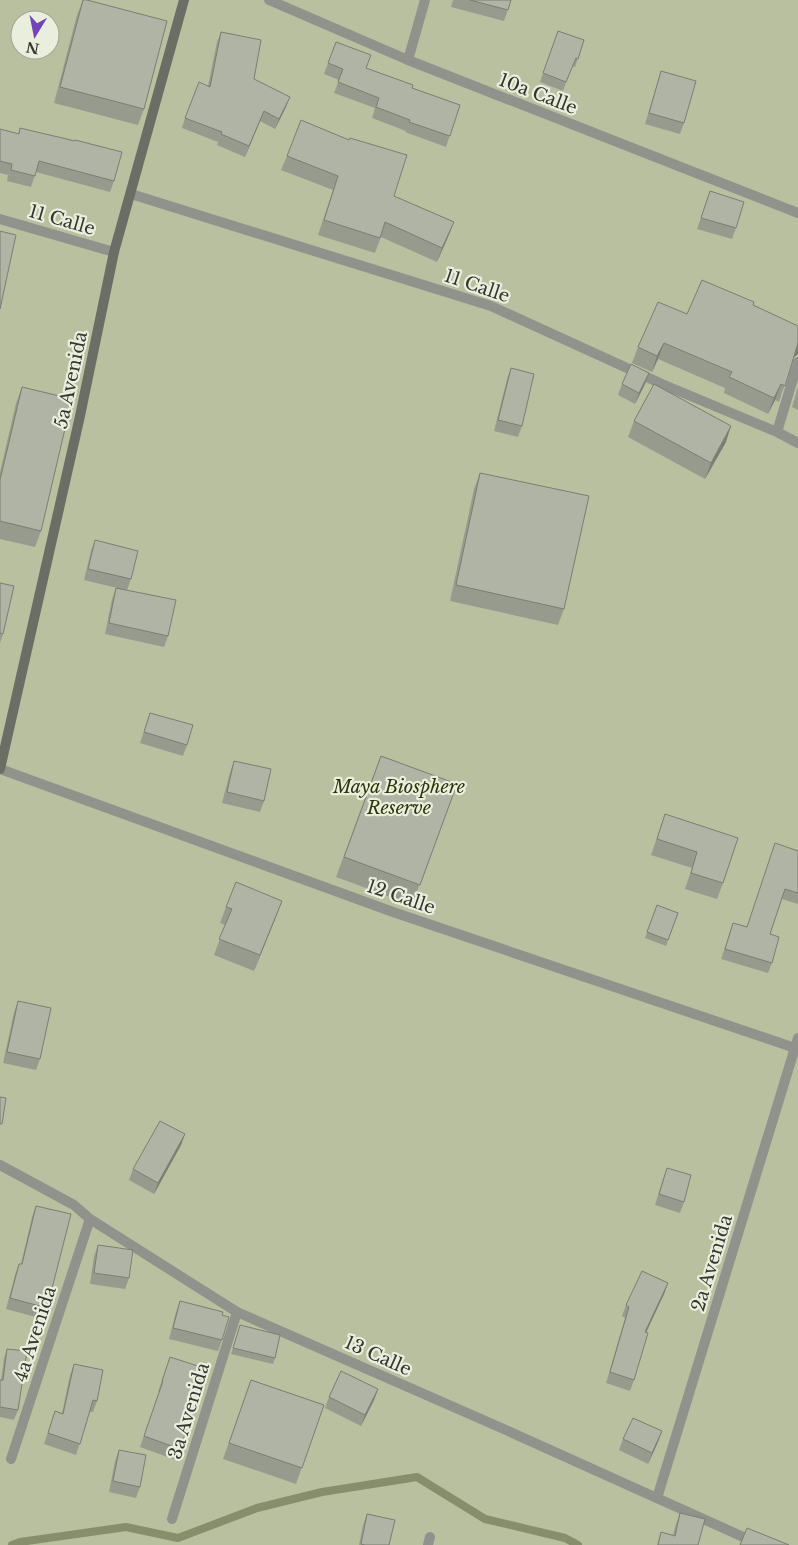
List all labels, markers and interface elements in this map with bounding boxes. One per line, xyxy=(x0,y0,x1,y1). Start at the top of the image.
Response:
north arrow xyxy=(10,10,60,60)
text: N xyxy=(25,38,41,58)
street label: 10a Calle xyxy=(496,69,580,119)
street label: 11 Calle xyxy=(26,200,98,240)
street label: 11 Calle xyxy=(441,265,513,307)
street label: 5a Avenida xyxy=(50,329,92,431)
park label: Maya Biosphere Reserve xyxy=(332,776,465,819)
street label: 12 Calle xyxy=(364,875,438,919)
street label: 2a Avenida xyxy=(687,1212,737,1314)
street label: 4a Avenida xyxy=(9,1283,61,1385)
street label: 13 Calle xyxy=(341,1332,415,1380)
street label: 3a Avenida xyxy=(164,1360,214,1462)

